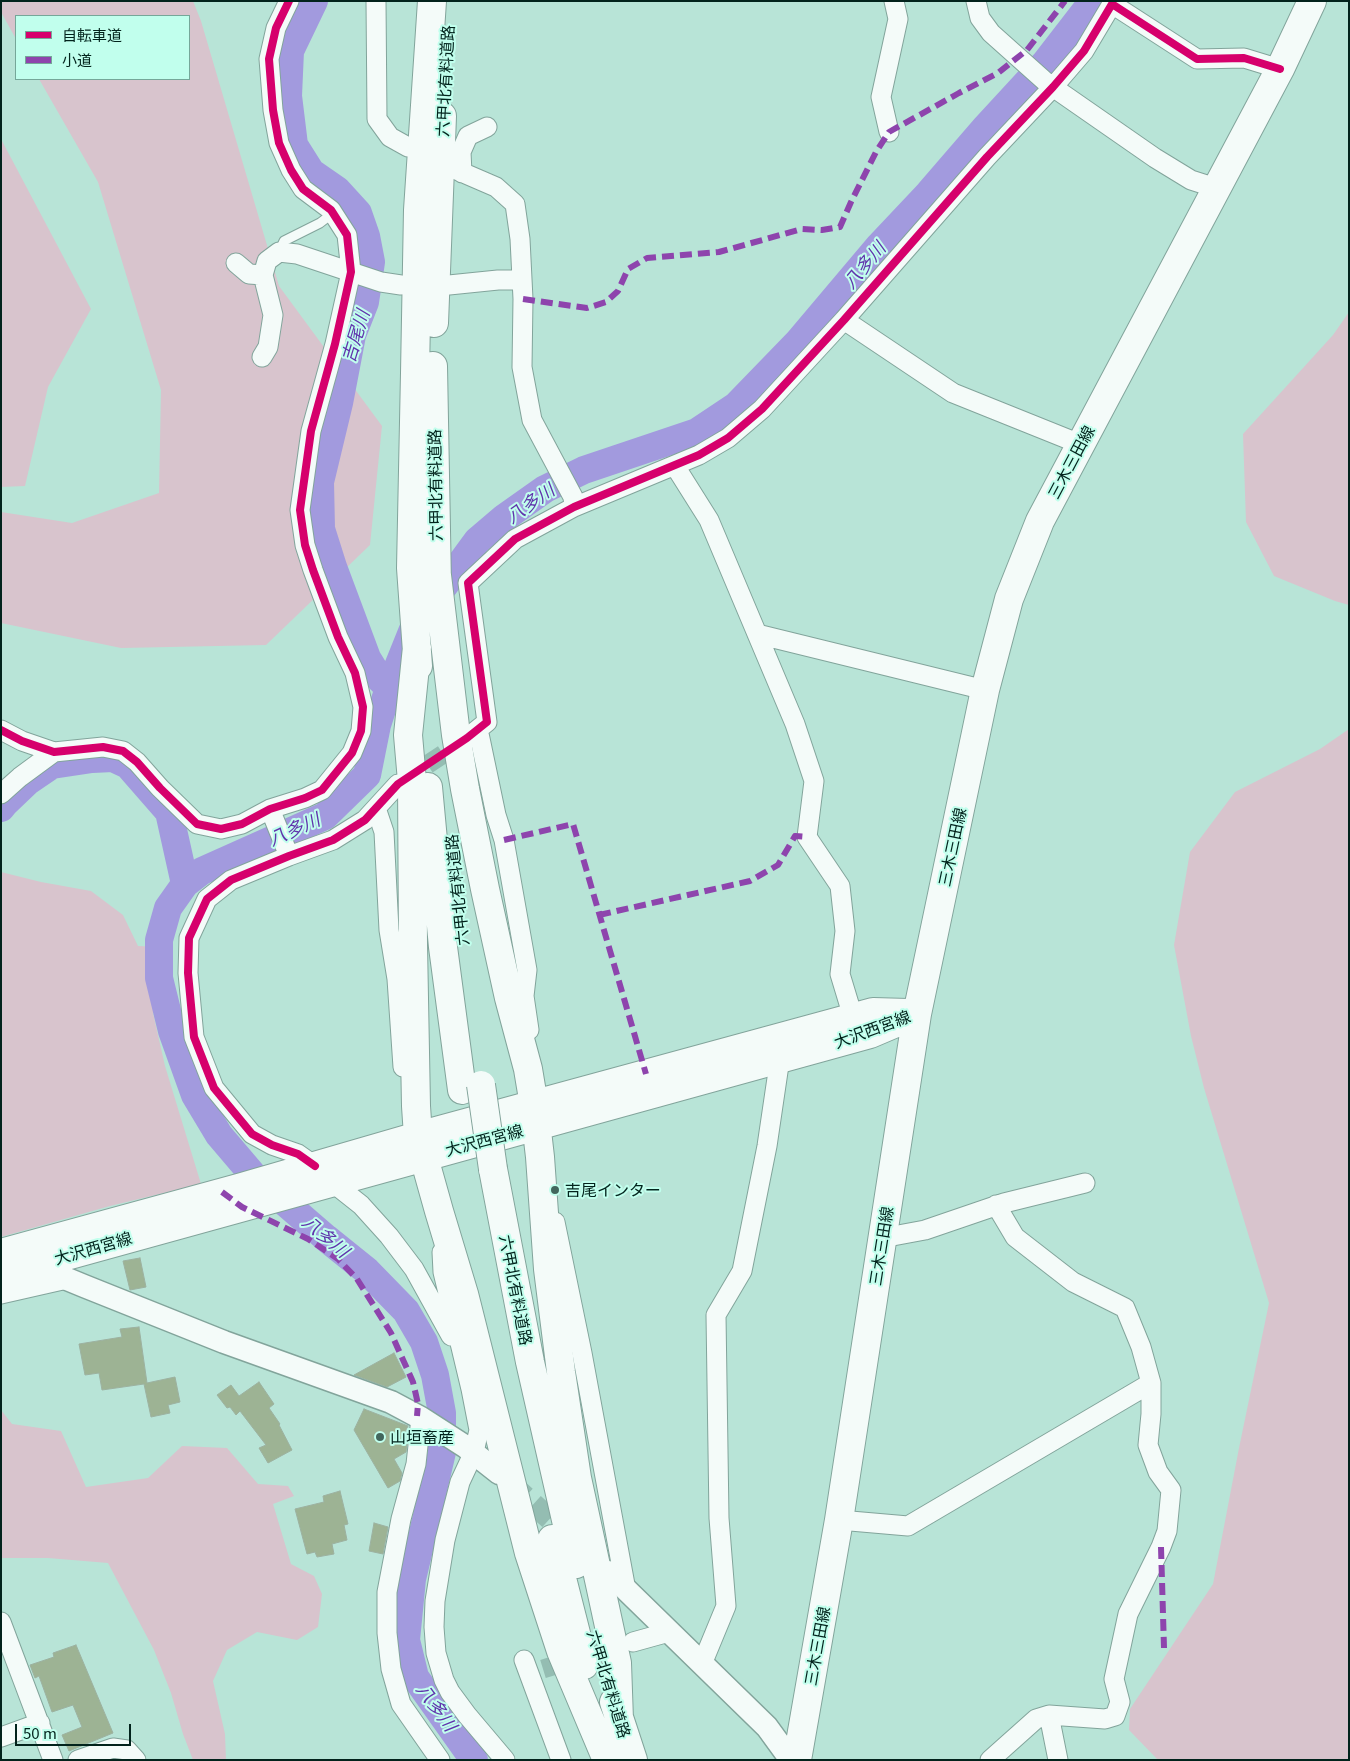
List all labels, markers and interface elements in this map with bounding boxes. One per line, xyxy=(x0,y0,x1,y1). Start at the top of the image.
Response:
legend xyxy=(15,15,190,80)
text: 自転車道 xyxy=(62,24,122,45)
street label: 六甲北有料道路 xyxy=(432,25,458,137)
text: 小道 xyxy=(62,49,92,70)
water label: 八多川 xyxy=(838,237,890,293)
water label: 吉尾川 xyxy=(337,307,373,365)
street label: 三木三田線 xyxy=(1044,422,1098,502)
street label: 六甲北有料道路 xyxy=(424,429,446,541)
water label: 八多川 xyxy=(502,479,558,527)
street label: 三木三田線 xyxy=(934,806,970,888)
water label: 八多川 xyxy=(265,808,323,850)
street label: 六甲北有料道路 xyxy=(442,833,472,947)
street label: 大沢西宮線 xyxy=(831,1006,913,1052)
street label: 大沢西宮線 xyxy=(443,1120,525,1160)
place label: 吉尾インター xyxy=(565,1180,661,1200)
marker: 吉尾インター xyxy=(549,1184,561,1196)
street label: 三木三田線 xyxy=(865,1205,897,1287)
water label: 八多川 xyxy=(298,1210,354,1262)
street label: 大沢西宮線 xyxy=(52,1228,134,1268)
street label: 六甲北有料道路 xyxy=(496,1233,536,1347)
place label: 山垣畜産 xyxy=(390,1427,454,1447)
marker: 山垣畜産 xyxy=(374,1431,386,1443)
street label: 三木三田線 xyxy=(801,1605,833,1687)
street label: 六甲北有料道路 xyxy=(583,1628,635,1740)
water label: 八多川 xyxy=(412,1679,462,1735)
scale bar xyxy=(18,1714,134,1746)
text: 50 m xyxy=(23,1722,57,1743)

